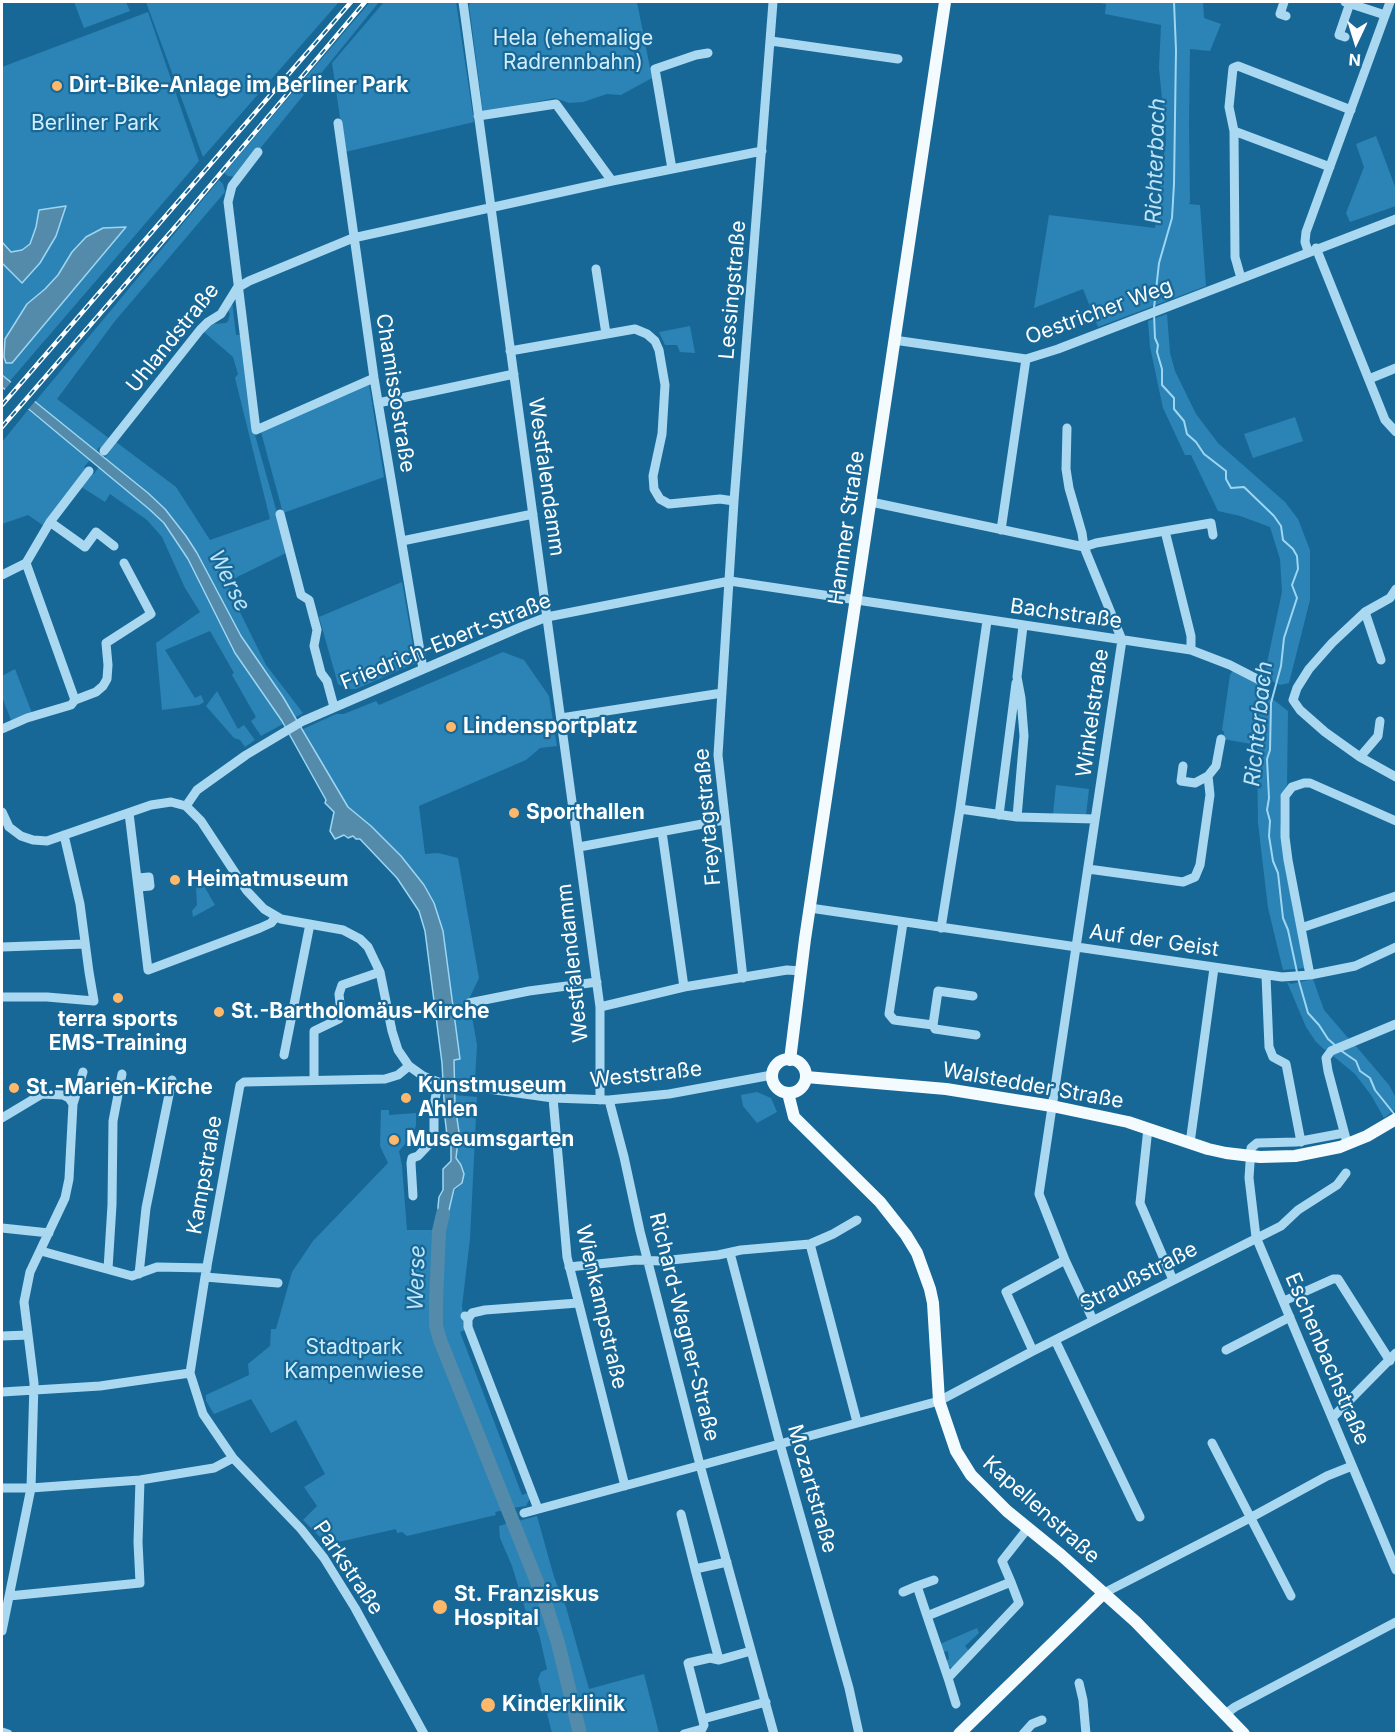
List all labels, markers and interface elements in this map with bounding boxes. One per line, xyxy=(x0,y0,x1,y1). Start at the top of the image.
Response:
north arrow xyxy=(1326,12,1386,72)
park label: Hela (ehemalige Radrennbahn) xyxy=(493,26,653,76)
text: N xyxy=(1348,50,1362,70)
place label: Dirt-Bike-Anlage im Berliner Park xyxy=(69,73,408,99)
marker: Dirt-Bike-Anlage im Berliner Park xyxy=(50,79,64,93)
water label: Richterbach xyxy=(1141,98,1171,224)
park label: Berliner Park xyxy=(31,111,159,137)
street label: Lessingstraße xyxy=(714,219,752,361)
street label: Oestricher Weg xyxy=(1022,274,1176,350)
street label: Uhlandstraße xyxy=(121,278,225,398)
street label: Chamissostraße xyxy=(370,312,420,474)
street label: Westfalendamm xyxy=(522,396,570,558)
street label: Hammer Straße xyxy=(824,449,870,607)
water label: Werse xyxy=(202,546,256,616)
street label: Friedrich-Ebert-Straße xyxy=(337,588,555,696)
street label: Bachstraße xyxy=(1008,594,1124,634)
street label: Winkelstraße xyxy=(1072,647,1114,779)
water label: Richterbach xyxy=(1239,660,1279,788)
place label: Lindensportplatz xyxy=(463,714,638,740)
marker: Lindensportplatz xyxy=(444,720,458,734)
street label: Freytagstraße xyxy=(689,747,727,887)
place label: Sporthallen xyxy=(526,800,645,826)
marker: Sporthallen xyxy=(507,806,521,820)
place label: Heimatmuseum xyxy=(187,867,349,893)
marker: Heimatmuseum xyxy=(168,873,182,887)
street label: Westfalendamm xyxy=(552,882,594,1044)
street label: Auf der Geist xyxy=(1088,919,1220,963)
marker: terra sports EMS-Training xyxy=(111,991,125,1005)
place label: St.-Bartholomäus-Kirche xyxy=(231,999,490,1025)
marker: St.-Bartholomäus-Kirche xyxy=(212,1005,226,1019)
place label: terra sports EMS-Training xyxy=(49,1007,187,1057)
street label: Weststraße xyxy=(589,1057,703,1093)
street label: Walstedder Straße xyxy=(940,1058,1126,1114)
place label: Kunstmuseum Ahlen xyxy=(418,1073,567,1123)
place label: St.-Marien-Kirche xyxy=(26,1075,213,1101)
marker: St.-Marien-Kirche xyxy=(7,1081,21,1095)
marker: Kunstmuseum Ahlen xyxy=(399,1091,413,1105)
street label: Kampstraße xyxy=(182,1114,228,1236)
place label: Museumsgarten xyxy=(406,1127,574,1153)
marker: Museumsgarten xyxy=(387,1133,401,1147)
street label: Richard-Wagner-Straße xyxy=(643,1210,725,1444)
street label: Wienkampstraße xyxy=(570,1222,632,1392)
street label: Straußstraße xyxy=(1076,1237,1202,1317)
water label: Werse xyxy=(403,1245,431,1311)
street label: Eschenbachstraße xyxy=(1279,1269,1375,1449)
park label: Stadtpark Kampenwiese xyxy=(284,1335,424,1385)
street label: Mozartstraße xyxy=(782,1422,842,1556)
street label: Kapellenstraße xyxy=(977,1451,1105,1569)
street label: Parkstraße xyxy=(307,1516,389,1620)
place label: St. Franziskus Hospital xyxy=(454,1582,599,1632)
marker: St. Franziskus Hospital xyxy=(431,1598,449,1616)
place label: Kinderklinik xyxy=(502,1692,625,1718)
marker: Kinderklinik xyxy=(479,1696,497,1714)

